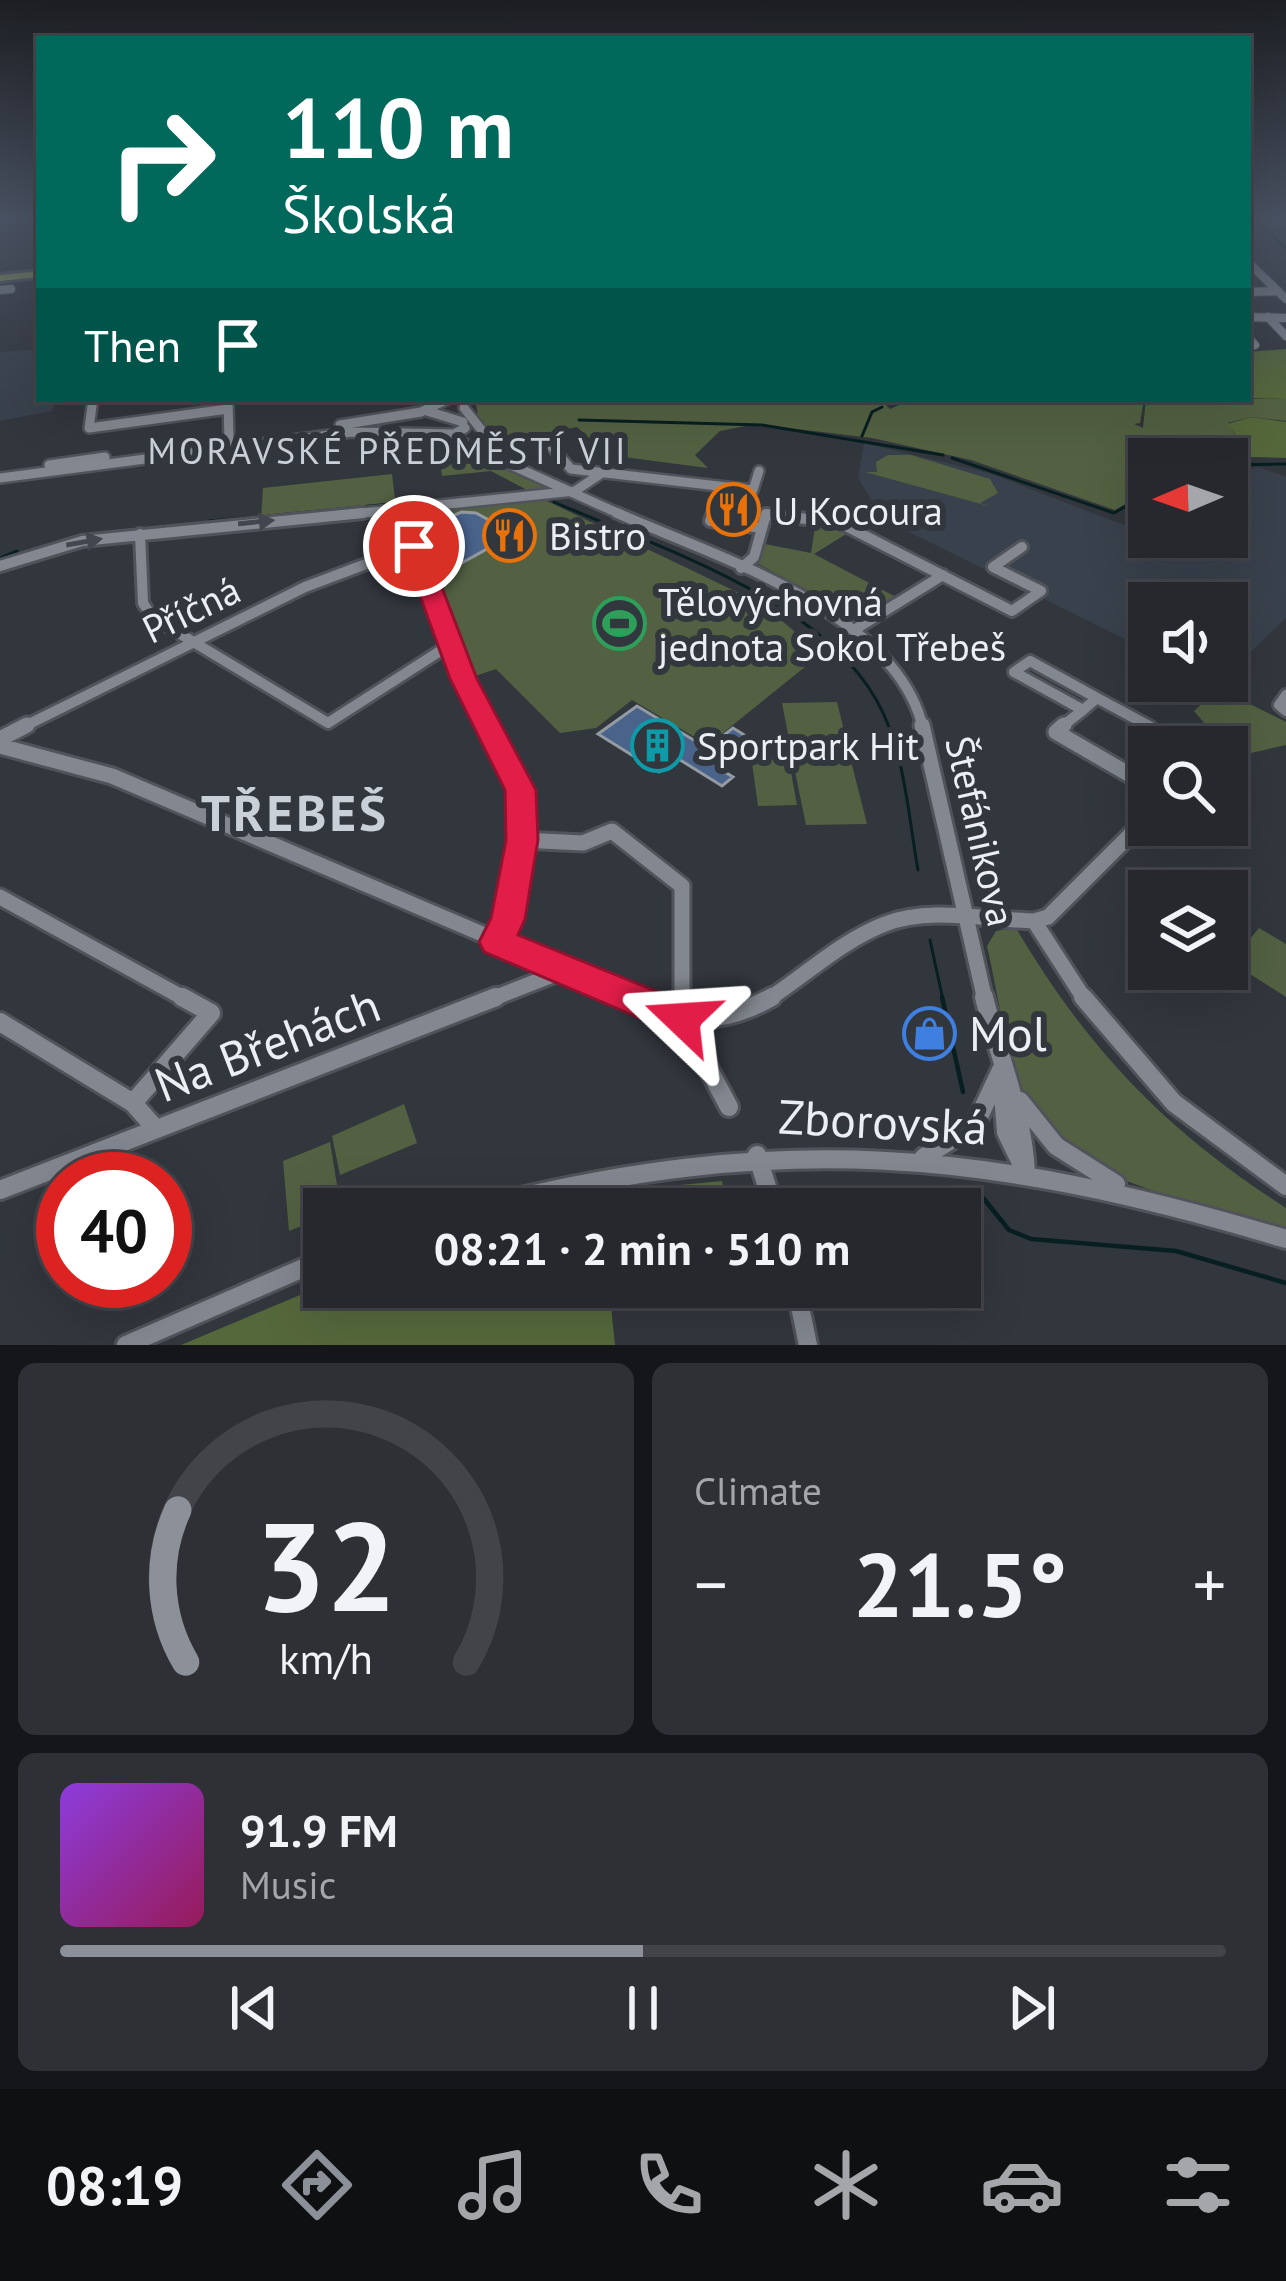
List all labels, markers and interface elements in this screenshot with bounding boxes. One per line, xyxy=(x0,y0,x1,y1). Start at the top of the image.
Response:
text: 110 m xyxy=(282,72,514,181)
icon: right xyxy=(84,84,240,240)
text: Školská xyxy=(282,178,456,248)
icon: arrive xyxy=(205,312,271,378)
text: Then xyxy=(84,316,181,374)
district label: MORAVSKÉ PŘEDMĚSTÍ VII xyxy=(147,427,629,474)
north arrow xyxy=(1128,438,1248,558)
map controls xyxy=(1128,438,1248,990)
restaurant icon: U Kocoura xyxy=(706,482,762,538)
place label: U Kocoura xyxy=(773,485,943,536)
pin xyxy=(363,495,465,597)
restaurant icon: Bistro xyxy=(482,507,538,563)
place label: Bistro xyxy=(549,510,646,561)
one-way arrow xyxy=(238,512,275,531)
icon: arrive xyxy=(381,513,447,579)
one-way arrow xyxy=(66,532,104,551)
street label: Příčná xyxy=(134,564,248,654)
place label: Tělovýchovná jednota Sokol Třebeš xyxy=(658,576,1006,672)
button: sound xyxy=(1128,582,1248,702)
sports icon: Tělovýchovná jednota Sokol Třebeš xyxy=(591,595,647,651)
building icon: Sportpark Hit xyxy=(630,717,686,773)
place label: Sportpark Hit xyxy=(697,720,919,771)
button: search xyxy=(1128,726,1248,846)
street label: Štefánikova xyxy=(934,731,1028,931)
district label: TŘEBEŠ xyxy=(201,779,389,845)
button: layers xyxy=(1128,870,1248,990)
position arrow xyxy=(619,956,745,1082)
street label: Na Břehách xyxy=(146,973,388,1115)
place label: Mol xyxy=(969,1002,1047,1064)
shop icon: Mol xyxy=(902,1005,958,1061)
street label: Zborovská xyxy=(777,1085,989,1157)
speed limit sign: 40 xyxy=(36,1152,192,1308)
text: 08:21 · 2 min · 510 m xyxy=(434,1219,850,1277)
text: Climate xyxy=(694,1465,822,1516)
text: 32 xyxy=(255,1484,397,1645)
text: 21.5° xyxy=(853,1525,1067,1642)
text: − xyxy=(694,1541,727,1626)
text: + xyxy=(1193,1541,1226,1626)
text: km/h xyxy=(279,1630,373,1686)
text: 91.9 FM xyxy=(240,1801,398,1859)
text: Music xyxy=(240,1859,336,1910)
icon: previous xyxy=(221,1975,287,2041)
icon: pause xyxy=(610,1975,676,2041)
icon: next xyxy=(999,1975,1065,2041)
icon: directions xyxy=(275,2143,359,2227)
icon: music xyxy=(451,2143,535,2227)
icon: phone xyxy=(627,2143,711,2227)
icon: climate xyxy=(804,2143,888,2227)
icon: car xyxy=(980,2143,1064,2227)
icon: filters xyxy=(1156,2143,1240,2227)
text: 08:19 xyxy=(46,2150,183,2220)

